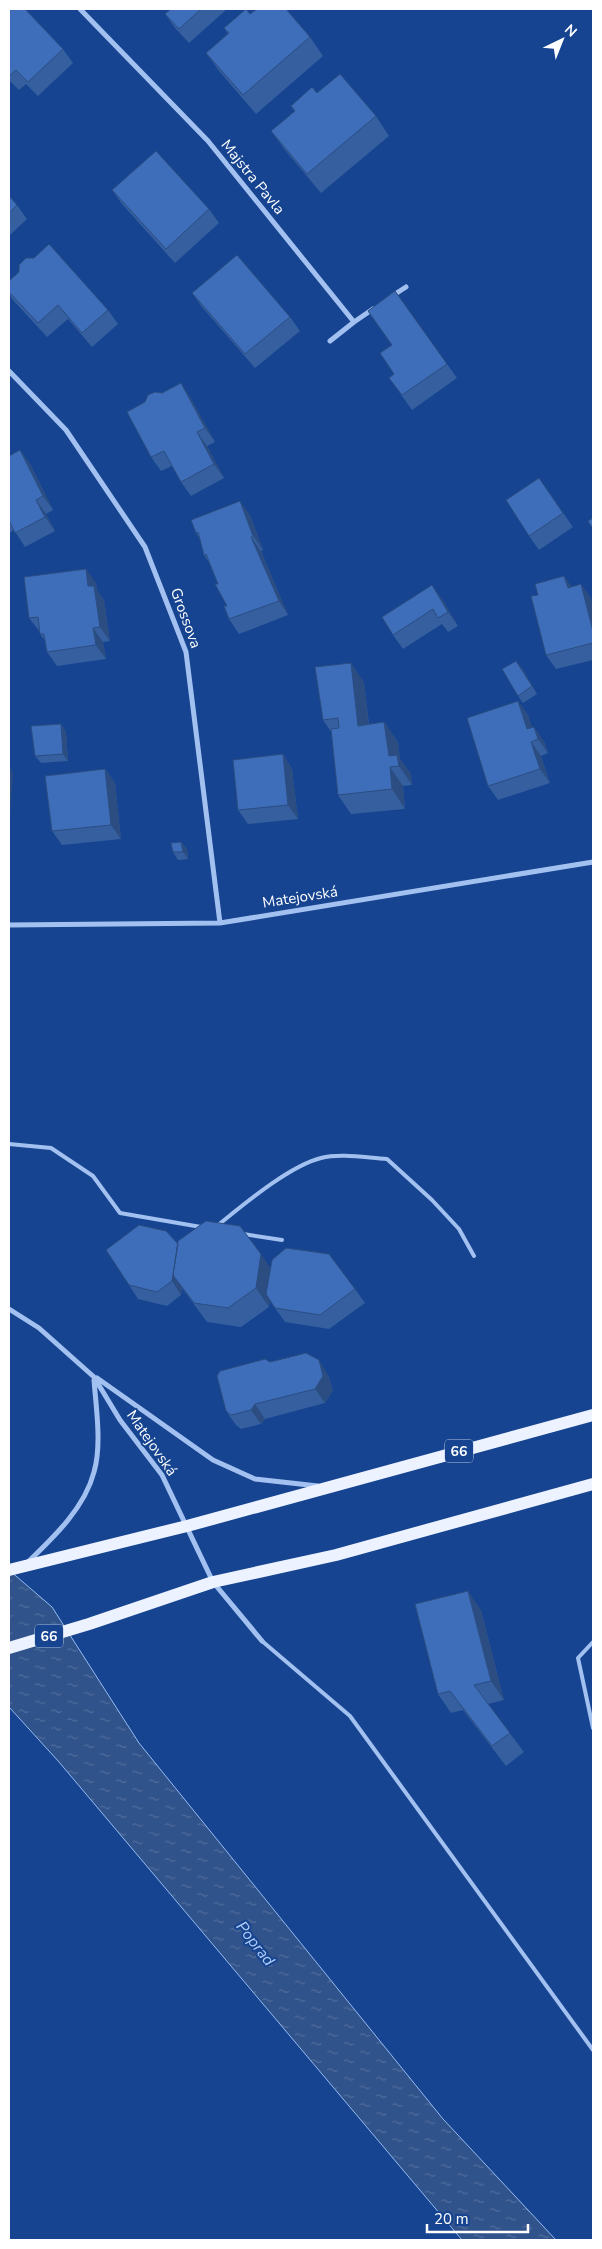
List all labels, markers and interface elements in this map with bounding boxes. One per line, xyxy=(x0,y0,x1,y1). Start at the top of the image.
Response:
north arrow xyxy=(537,15,587,65)
text: N xyxy=(560,20,581,41)
street label: Majstra Pavla xyxy=(217,135,289,219)
street label: Grossova xyxy=(166,585,206,651)
street label: Matejovská xyxy=(261,881,339,913)
street label: Matejovská xyxy=(122,1406,182,1480)
road number: 66 xyxy=(445,1440,473,1462)
road number: 66 xyxy=(35,1624,63,1648)
water label: Poprad xyxy=(231,1917,280,1971)
scale bar xyxy=(427,2202,528,2234)
text: 20 m xyxy=(434,2209,469,2229)

